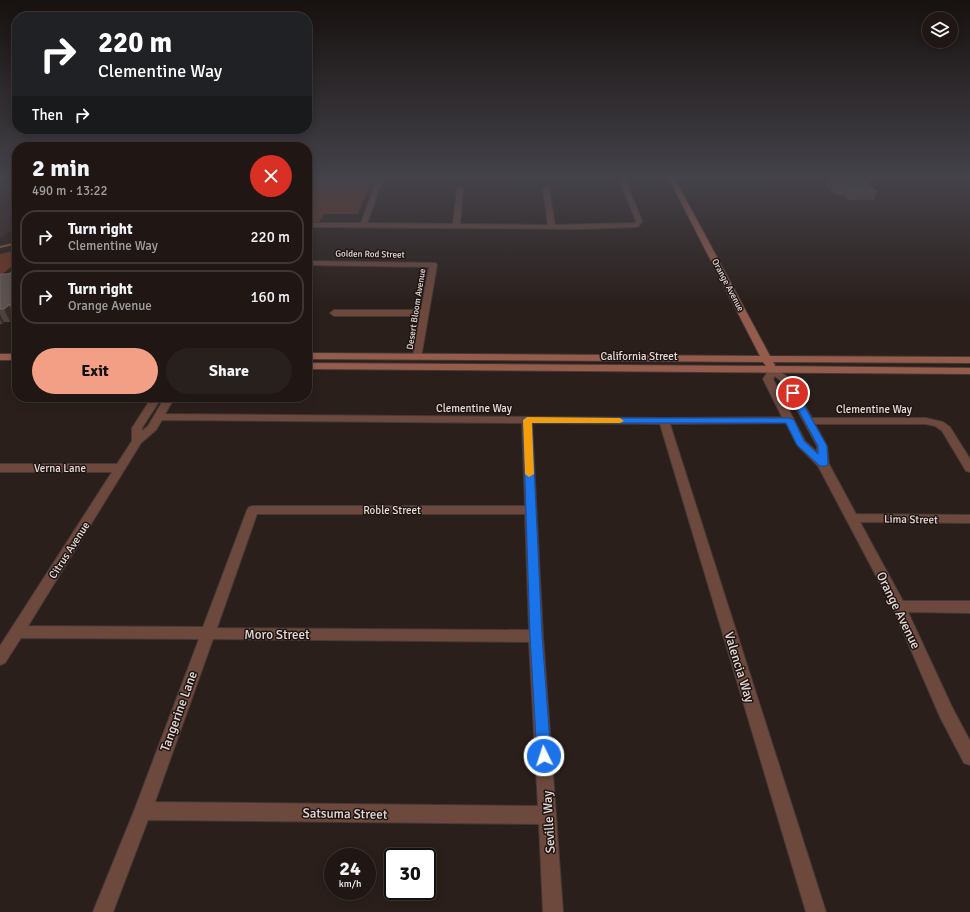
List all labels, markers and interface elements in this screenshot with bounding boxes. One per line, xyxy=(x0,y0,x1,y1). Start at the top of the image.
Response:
map controls xyxy=(922,12,958,48)
button: layers xyxy=(922,12,958,48)
text: 220 m xyxy=(98,26,172,60)
icon: right xyxy=(32,28,84,80)
text: Clementine Way xyxy=(98,60,222,82)
icon: right xyxy=(71,104,93,126)
text: Then xyxy=(32,106,63,124)
text: 2 min xyxy=(32,153,90,183)
button: close xyxy=(250,155,292,197)
text: 490 m · 13:22 xyxy=(32,183,108,199)
text: Turn right xyxy=(68,220,133,238)
icon: right xyxy=(34,226,56,248)
text: 220 m xyxy=(250,228,290,246)
text: Clementine Way xyxy=(68,238,158,254)
street label: Golden Rod Street xyxy=(335,248,405,261)
street label: Orange Avenue xyxy=(709,257,746,314)
street label: Desert Bloom Avenue xyxy=(405,267,428,350)
text: Turn right xyxy=(68,280,133,298)
icon: right xyxy=(34,286,56,308)
text: 160 m xyxy=(250,288,290,306)
text: Orange Avenue xyxy=(68,298,152,314)
button: Exit xyxy=(32,348,158,394)
button: Share xyxy=(166,348,292,394)
street label: California Street xyxy=(600,350,678,363)
pin xyxy=(776,376,810,410)
icon: arrive xyxy=(782,382,804,404)
street label: Clementine Way xyxy=(436,402,513,415)
street label: Clementine Way xyxy=(836,403,913,416)
street label: Verna Lane xyxy=(34,462,86,475)
street label: Roble Street xyxy=(363,504,421,517)
street label: Lima Street xyxy=(884,513,938,526)
street label: Citrus Avenue xyxy=(46,519,93,581)
street label: Orange Avenue xyxy=(873,569,924,652)
street label: Moro Street xyxy=(244,627,310,643)
street label: Valencia Way xyxy=(721,630,757,705)
street label: Tangerine Lane xyxy=(157,669,201,754)
position arrow xyxy=(523,735,565,777)
street label: Seville Way xyxy=(539,790,559,854)
street label: Satsuma Street xyxy=(302,805,388,823)
speed limit sign: 30 xyxy=(384,848,436,900)
text: 24 xyxy=(339,856,361,881)
text: km/h xyxy=(339,878,361,890)

